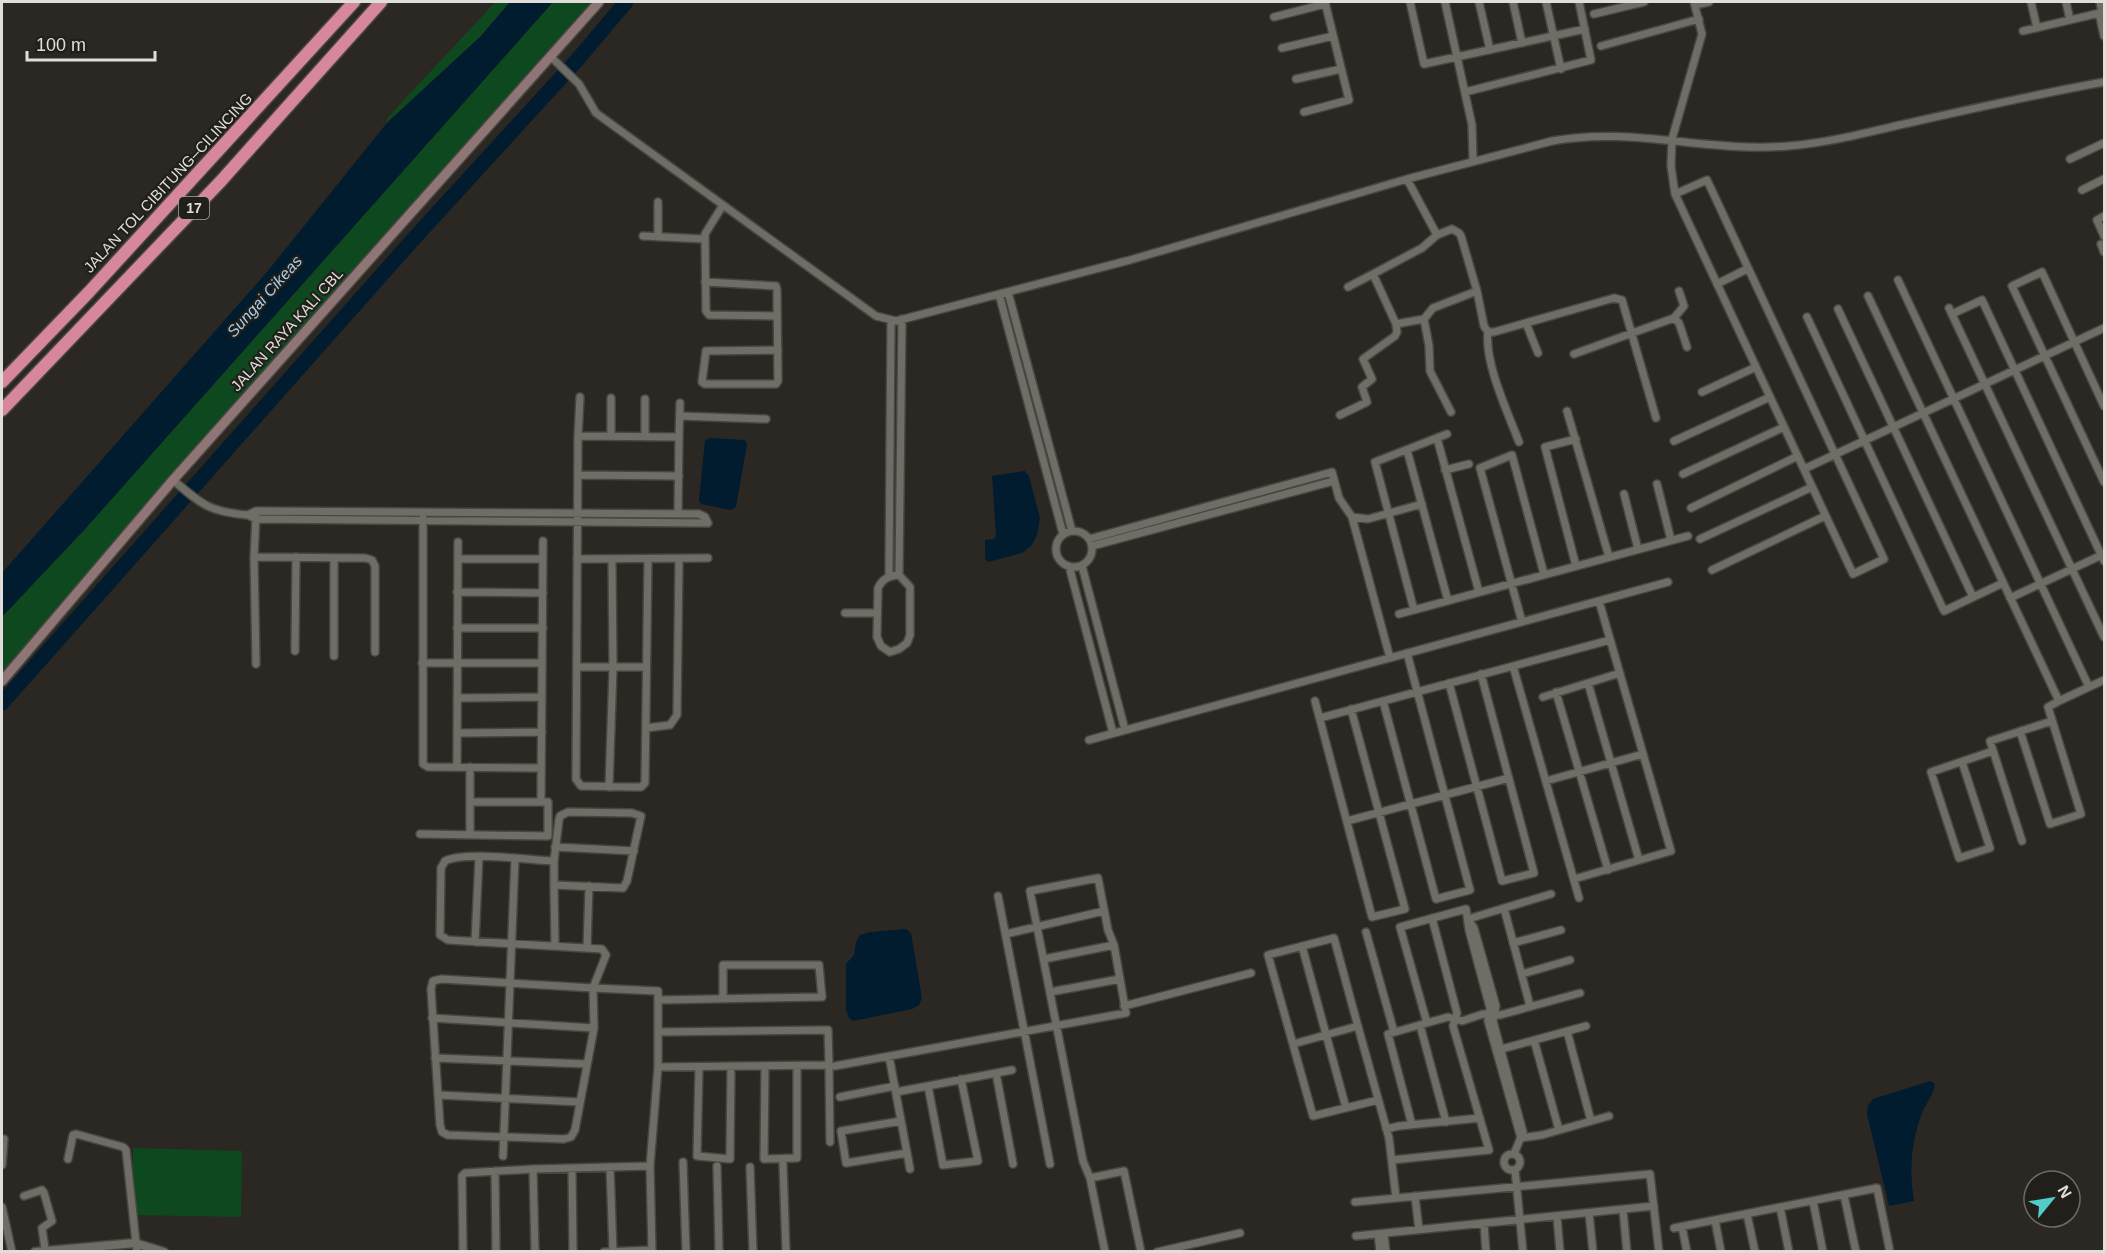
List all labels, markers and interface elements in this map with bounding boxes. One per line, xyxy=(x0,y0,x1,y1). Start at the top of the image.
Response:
scale bar xyxy=(27,24,154,62)
text: 100 m xyxy=(36,35,86,55)
street label: JALAN TOL CIBITUNG–CILINCING xyxy=(80,89,255,276)
road number: 17 xyxy=(179,197,209,219)
water label: Sungai Cikeas xyxy=(224,252,305,340)
street label: JALAN RAYA KALI CBL xyxy=(227,265,346,394)
north arrow xyxy=(2022,1169,2082,1229)
text: N xyxy=(2054,1182,2075,1201)

